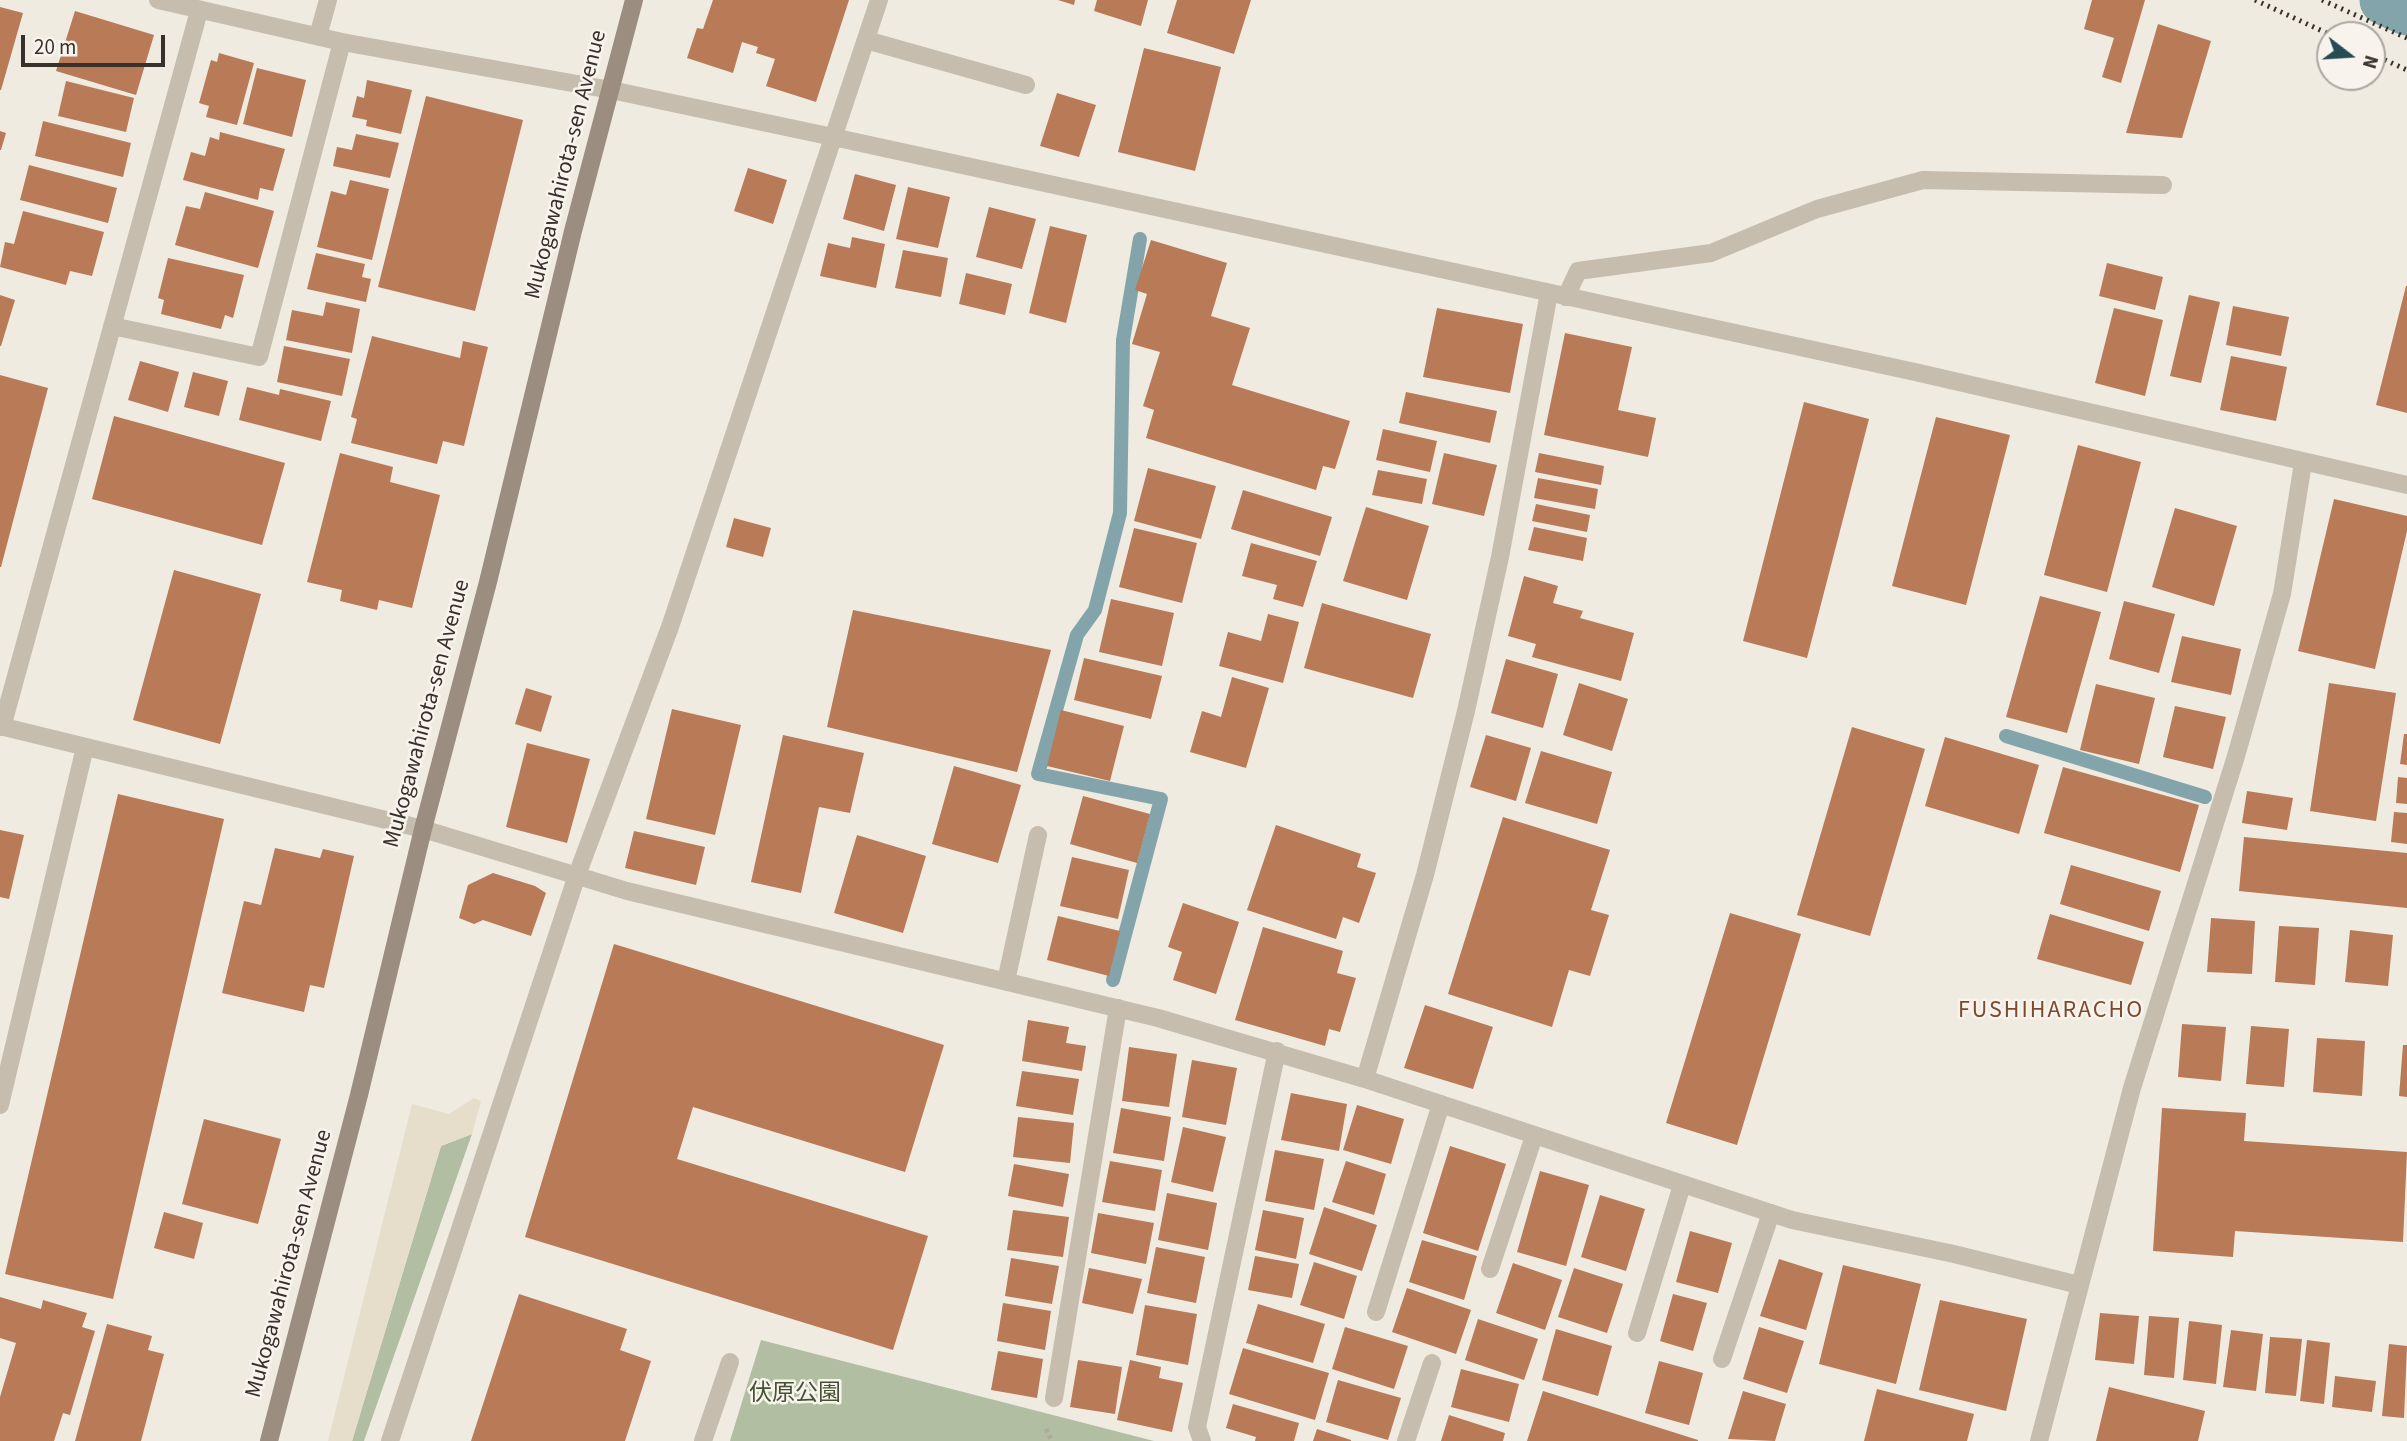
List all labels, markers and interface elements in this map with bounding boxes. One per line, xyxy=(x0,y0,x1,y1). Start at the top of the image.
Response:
scale bar xyxy=(24,21,168,65)
north arrow xyxy=(2316,21,2386,91)
street label: Mukogawahirota-sen Avenue xyxy=(520,28,614,302)
text: 20 m xyxy=(34,32,76,62)
text: N xyxy=(2355,52,2384,72)
street label: Mukogawahirota-sen Avenue xyxy=(379,577,477,851)
district label: FUSHIHARACHO xyxy=(1959,998,2143,1026)
street label: Mukogawahirota-sen Avenue xyxy=(241,1127,339,1401)
park label: 伏原公園 xyxy=(749,1381,841,1409)

